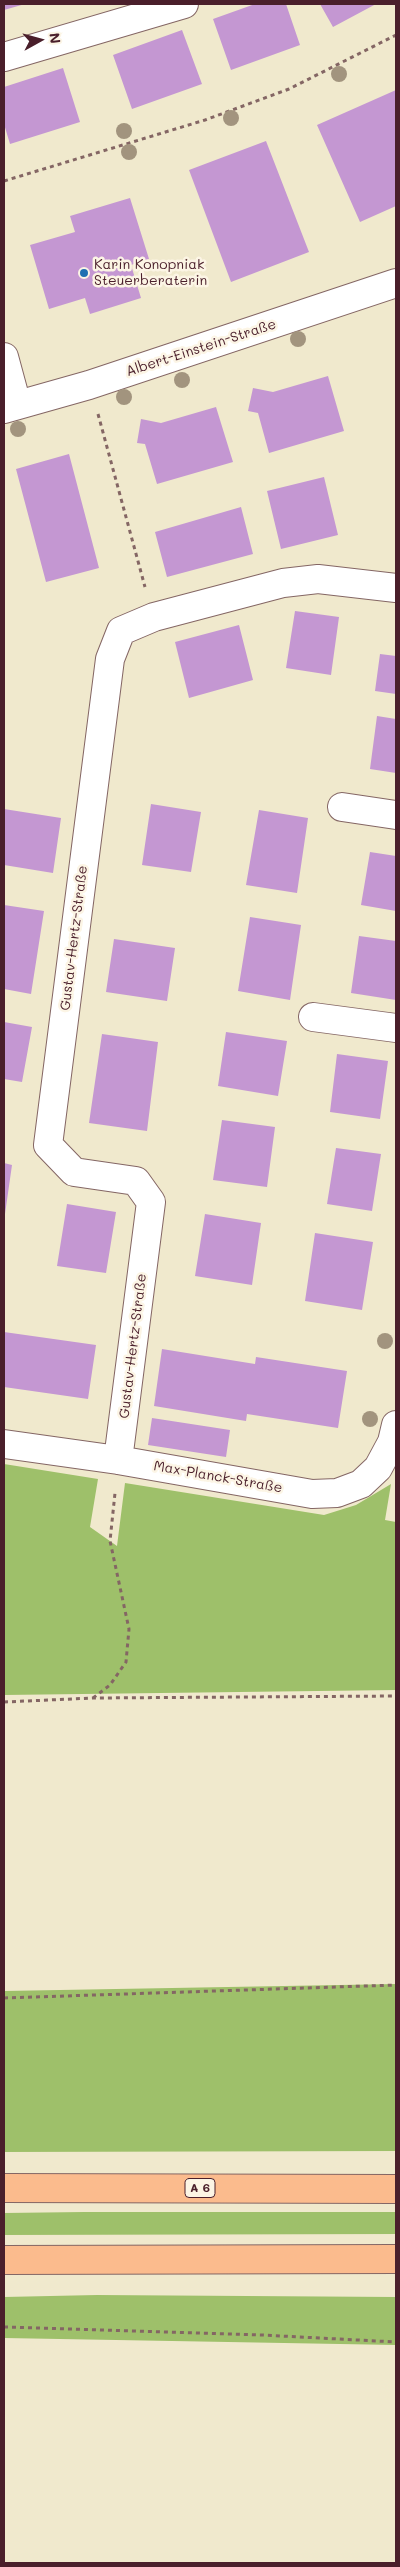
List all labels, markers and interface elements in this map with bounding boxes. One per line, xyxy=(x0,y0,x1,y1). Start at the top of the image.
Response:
north arrow xyxy=(15,15,65,65)
text: N xyxy=(45,32,65,45)
place label: Karin Konopniak Steuerberaterin xyxy=(94,257,207,290)
marker: Karin Konopniak Steuerberaterin xyxy=(78,267,90,279)
street label: Albert-Einstein-Straße xyxy=(124,316,278,380)
street label: Gustav-Hertz-Straße xyxy=(57,865,91,1011)
street label: Gustav-Hertz-Straße xyxy=(116,1273,150,1419)
street label: Max-Planck-Straße xyxy=(152,1457,284,1497)
road number: A 6 xyxy=(185,2178,215,2198)

